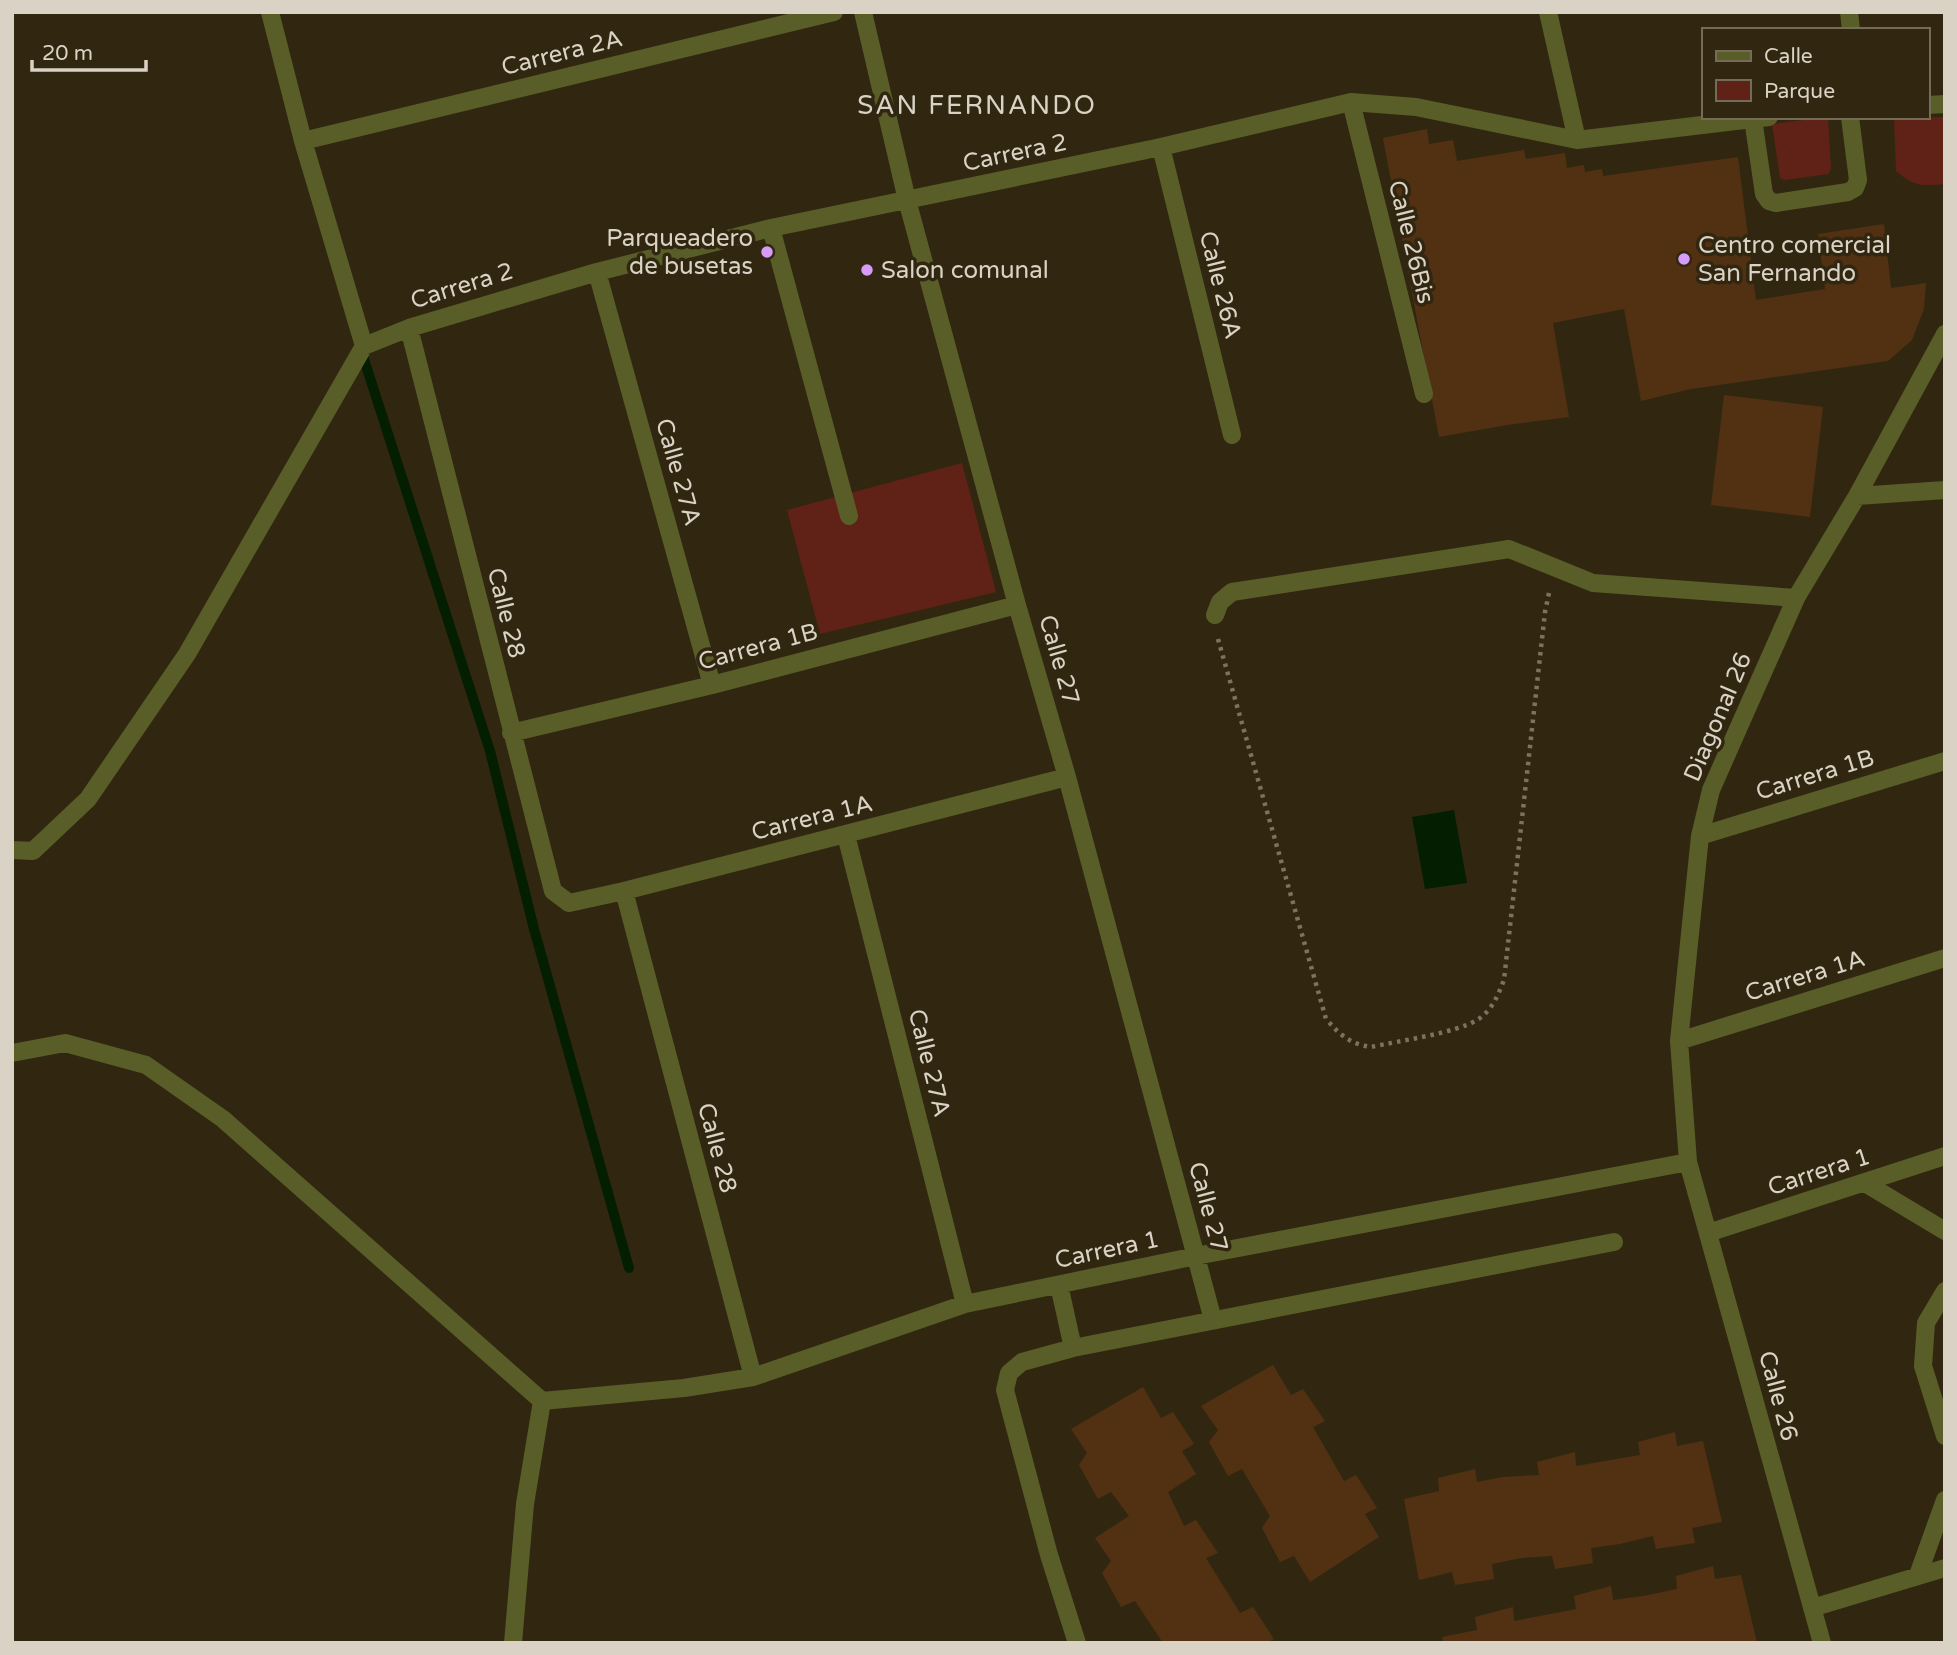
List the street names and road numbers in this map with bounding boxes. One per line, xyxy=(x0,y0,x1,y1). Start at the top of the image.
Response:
street label: Carrera 2A xyxy=(498,24,626,82)
street label: Carrera 2 xyxy=(960,128,1070,178)
street label: Calle 26Bis xyxy=(1382,177,1440,307)
street label: Calle 26A xyxy=(1193,228,1247,342)
street label: Carrera 2 xyxy=(407,257,517,315)
street label: Calle 27A xyxy=(649,415,707,529)
street label: Calle 28 xyxy=(481,565,531,661)
street label: Calle 27 xyxy=(1032,612,1086,708)
street label: Carrera 1B xyxy=(695,617,821,677)
street label: Diagonal 26 xyxy=(1678,648,1758,786)
street label: Carrera 1B xyxy=(1752,743,1878,807)
street label: Carrera 1A xyxy=(748,789,876,847)
street label: Carrera 1A xyxy=(1742,944,1868,1008)
street label: Calle 27A xyxy=(902,1006,956,1120)
street label: Calle 28 xyxy=(691,1100,743,1196)
street label: Carrera 1 xyxy=(1764,1142,1874,1202)
street label: Calle 27 xyxy=(1182,1159,1234,1255)
street label: Carrera 1 xyxy=(1052,1225,1162,1275)
street label: Calle 26 xyxy=(1752,1348,1804,1444)

